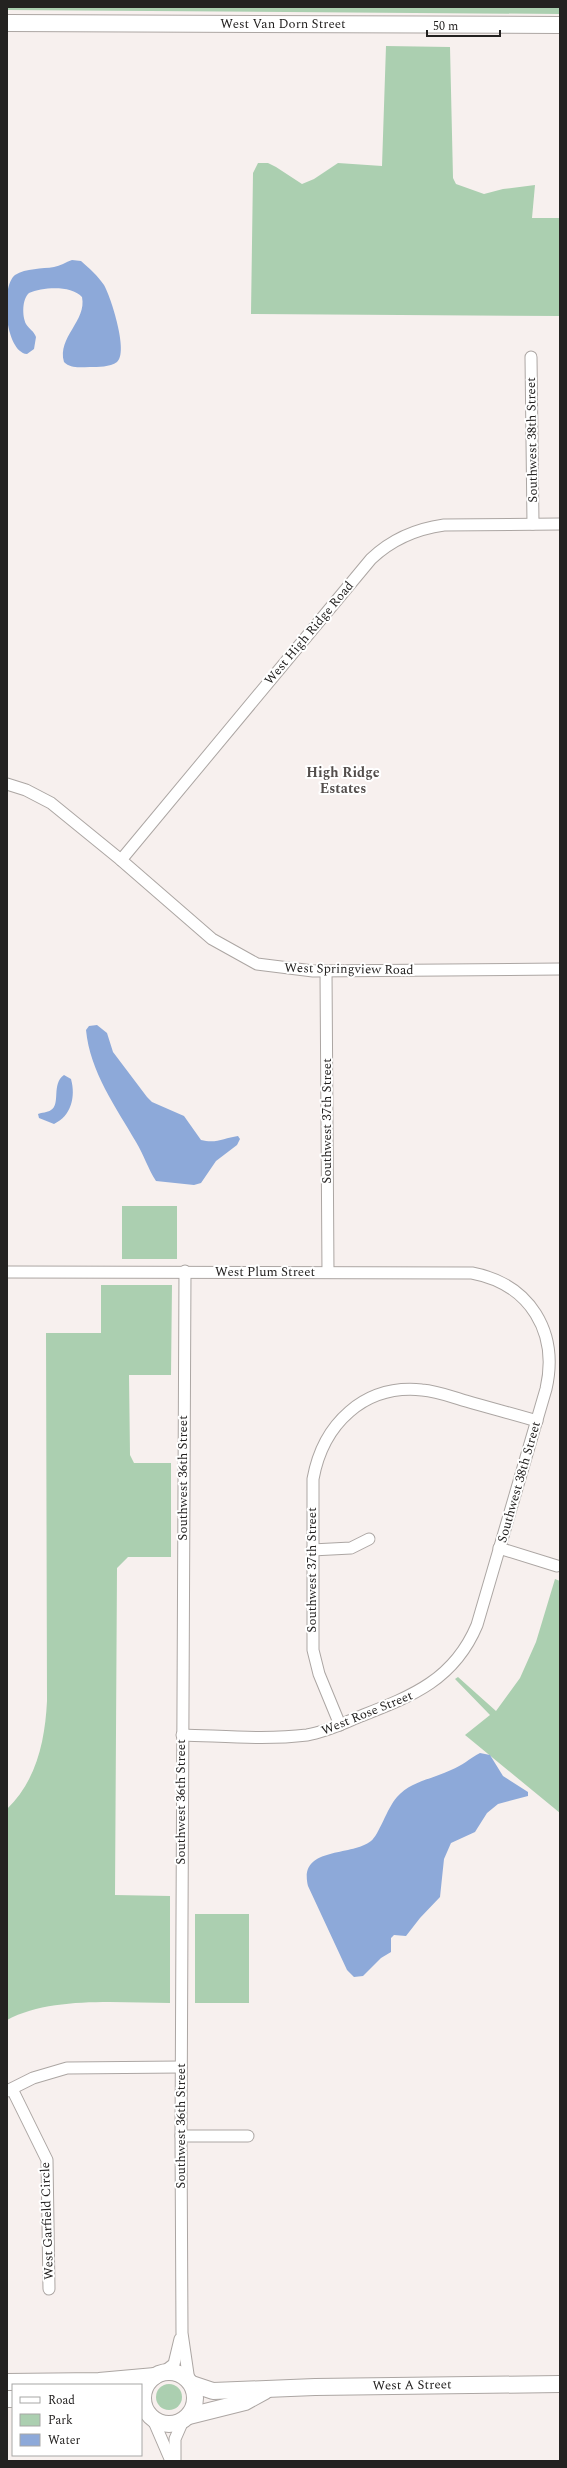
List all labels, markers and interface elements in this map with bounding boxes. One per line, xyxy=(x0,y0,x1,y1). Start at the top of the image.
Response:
scale bar xyxy=(427,12,500,38)
street label: West Van Dorn Street xyxy=(220,14,346,34)
text: 50 m xyxy=(433,17,458,36)
street label: Southwest 38th Street xyxy=(521,377,543,503)
street label: West High Ridge Road xyxy=(259,577,359,689)
district label: High Ridge Estates xyxy=(306,762,380,799)
street label: West Springview Road xyxy=(284,958,414,980)
street label: Southwest 37th Street xyxy=(317,1058,337,1184)
street label: West Plum Street xyxy=(215,1262,315,1282)
street label: Southwest 36th Street xyxy=(173,1415,193,1541)
street label: Southwest 38th Street xyxy=(492,1419,546,1545)
street label: Southwest 37th Street xyxy=(302,1507,322,1633)
street label: West Rose Street xyxy=(318,1685,416,1740)
street label: Southwest 36th Street xyxy=(171,1739,191,1865)
street label: Southwest 36th Street xyxy=(171,2063,191,2189)
street label: West Garfield Circle xyxy=(35,2162,59,2280)
street label: West A Street xyxy=(372,2374,452,2396)
legend xyxy=(12,2384,142,2456)
text: Road xyxy=(48,2391,75,2410)
text: Park xyxy=(48,2411,73,2430)
text: Water xyxy=(48,2431,80,2450)

